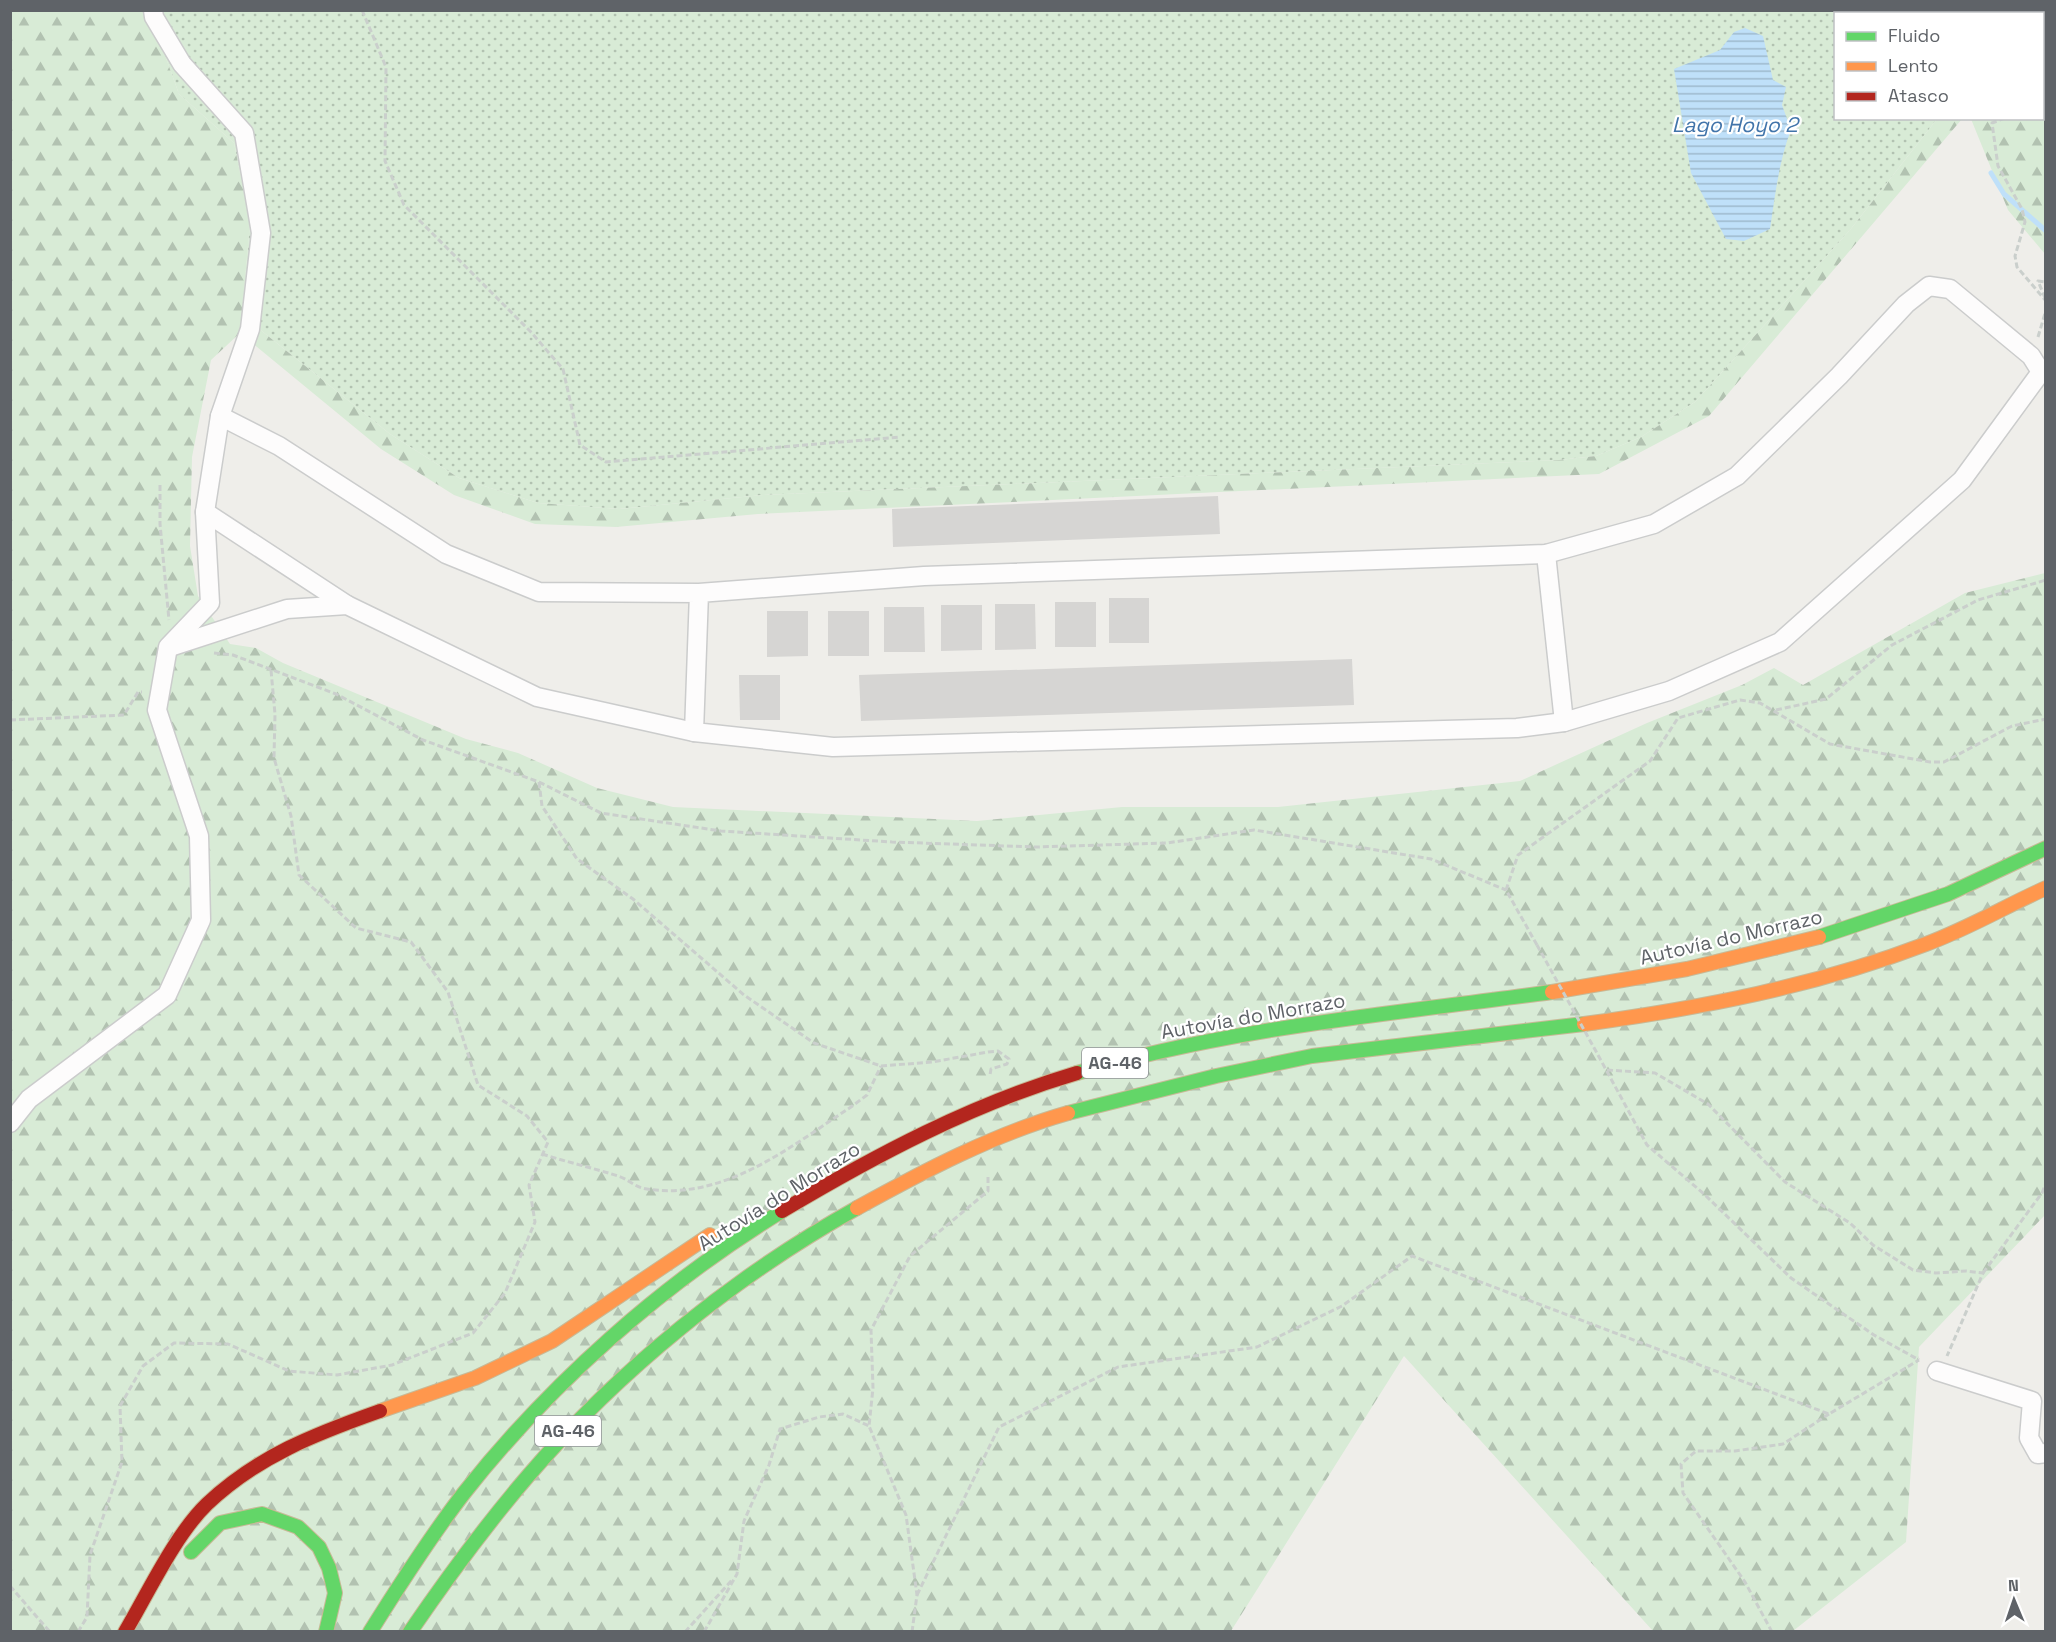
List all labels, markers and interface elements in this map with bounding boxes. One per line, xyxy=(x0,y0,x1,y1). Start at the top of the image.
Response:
legend xyxy=(1834,12,2044,120)
text: Fluido xyxy=(1888,24,1940,47)
text: Lento xyxy=(1888,54,1938,77)
text: Atasco xyxy=(1888,84,1949,107)
water label: Lago Hoyo 2 xyxy=(1672,111,1800,138)
street label: Autovía do Morrazo xyxy=(1637,903,1825,971)
street label: Autovía do Morrazo xyxy=(1159,987,1347,1045)
road number: AG-46 xyxy=(1082,1048,1148,1078)
street label: Autovía do Morrazo xyxy=(693,1136,865,1256)
road number: AG-46 xyxy=(535,1416,601,1446)
north arrow xyxy=(1984,1570,2044,1630)
text: N xyxy=(2008,1575,2019,1596)

